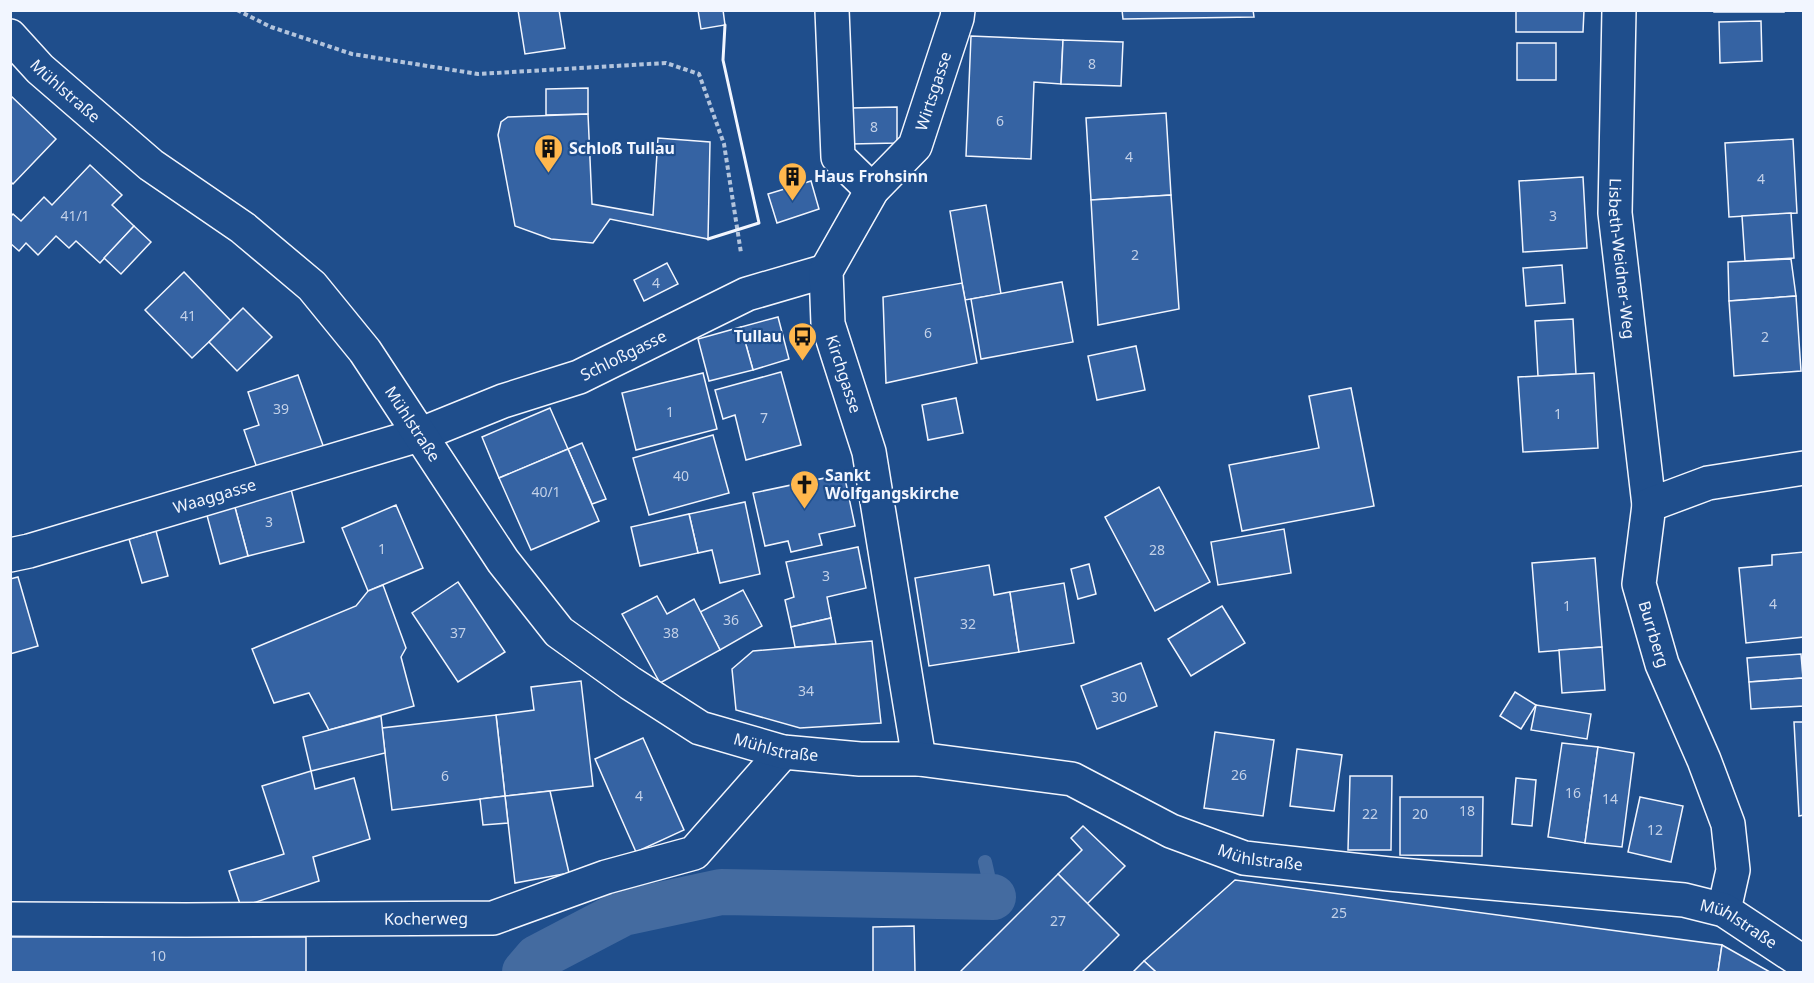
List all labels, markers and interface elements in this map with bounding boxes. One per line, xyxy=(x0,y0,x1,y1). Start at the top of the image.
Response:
street label: Wirtsgasse xyxy=(910,49,956,134)
street label: Mühlstraße xyxy=(25,54,105,127)
house number: 8 xyxy=(1088,54,1096,73)
house number: 6 xyxy=(996,111,1004,130)
house number: 8 xyxy=(870,117,878,136)
building icon: Schloß Tullau xyxy=(532,132,564,174)
place label: Schloß Tullau xyxy=(569,137,675,159)
house number: 4 xyxy=(1125,147,1133,166)
building icon: Haus Frohsinn xyxy=(777,160,809,202)
place label: Haus Frohsinn xyxy=(814,165,928,187)
house number: 4 xyxy=(1757,169,1765,188)
street label: Lisbeth-Weidner-Weg xyxy=(1604,178,1641,340)
house number: 41/1 xyxy=(60,206,90,225)
house number: 3 xyxy=(1549,206,1557,225)
house number: 2 xyxy=(1131,245,1139,264)
house number: 4 xyxy=(652,273,660,292)
house number: 41 xyxy=(180,306,196,325)
bus stop icon: Tullau xyxy=(787,320,819,362)
house number: 6 xyxy=(924,323,932,342)
street label: Schloßgasse xyxy=(576,325,670,386)
place label: Tullau xyxy=(734,325,782,347)
house number: 2 xyxy=(1761,327,1769,346)
street label: Kirchgasse xyxy=(821,332,867,416)
street label: Mühlstraße xyxy=(380,382,446,466)
house number: 39 xyxy=(273,399,289,418)
house number: 1 xyxy=(666,402,674,421)
house number: 1 xyxy=(1554,404,1562,423)
house number: 7 xyxy=(760,408,768,427)
place label: Sankt Wolfgangskirche xyxy=(825,464,959,504)
house number: 40 xyxy=(673,466,689,485)
church icon: Sankt Wolfgangskirche xyxy=(788,468,820,510)
street label: Waaggasse xyxy=(170,473,259,519)
house number: 40/1 xyxy=(531,482,561,501)
house number: 3 xyxy=(265,512,273,531)
house number: 1 xyxy=(378,539,386,558)
house number: 28 xyxy=(1149,540,1165,559)
house number: 3 xyxy=(822,566,830,585)
house number: 4 xyxy=(1769,594,1777,613)
house number: 1 xyxy=(1563,596,1571,615)
street label: Burrberg xyxy=(1633,598,1675,670)
house number: 36 xyxy=(723,610,739,629)
house number: 32 xyxy=(960,614,976,633)
house number: 37 xyxy=(450,623,466,642)
house number: 38 xyxy=(663,623,679,642)
house number: 34 xyxy=(798,681,814,700)
house number: 30 xyxy=(1111,687,1127,706)
street label: Mühlstraße xyxy=(731,727,819,766)
house number: 26 xyxy=(1231,765,1247,784)
house number: 6 xyxy=(441,766,449,785)
house number: 16 xyxy=(1565,783,1581,802)
house number: 4 xyxy=(635,786,643,805)
house number: 14 xyxy=(1602,789,1618,808)
house number: 18 xyxy=(1459,801,1475,820)
house number: 22 xyxy=(1362,804,1378,823)
house number: 20 xyxy=(1412,804,1428,823)
house number: 12 xyxy=(1647,820,1663,839)
street label: Mühlstraße xyxy=(1215,838,1304,875)
street label: Mühlstraße xyxy=(1698,893,1782,953)
house number: 25 xyxy=(1331,903,1347,922)
street label: Kocherweg xyxy=(384,907,468,930)
house number: 27 xyxy=(1050,911,1066,930)
house number: 10 xyxy=(150,946,166,965)

